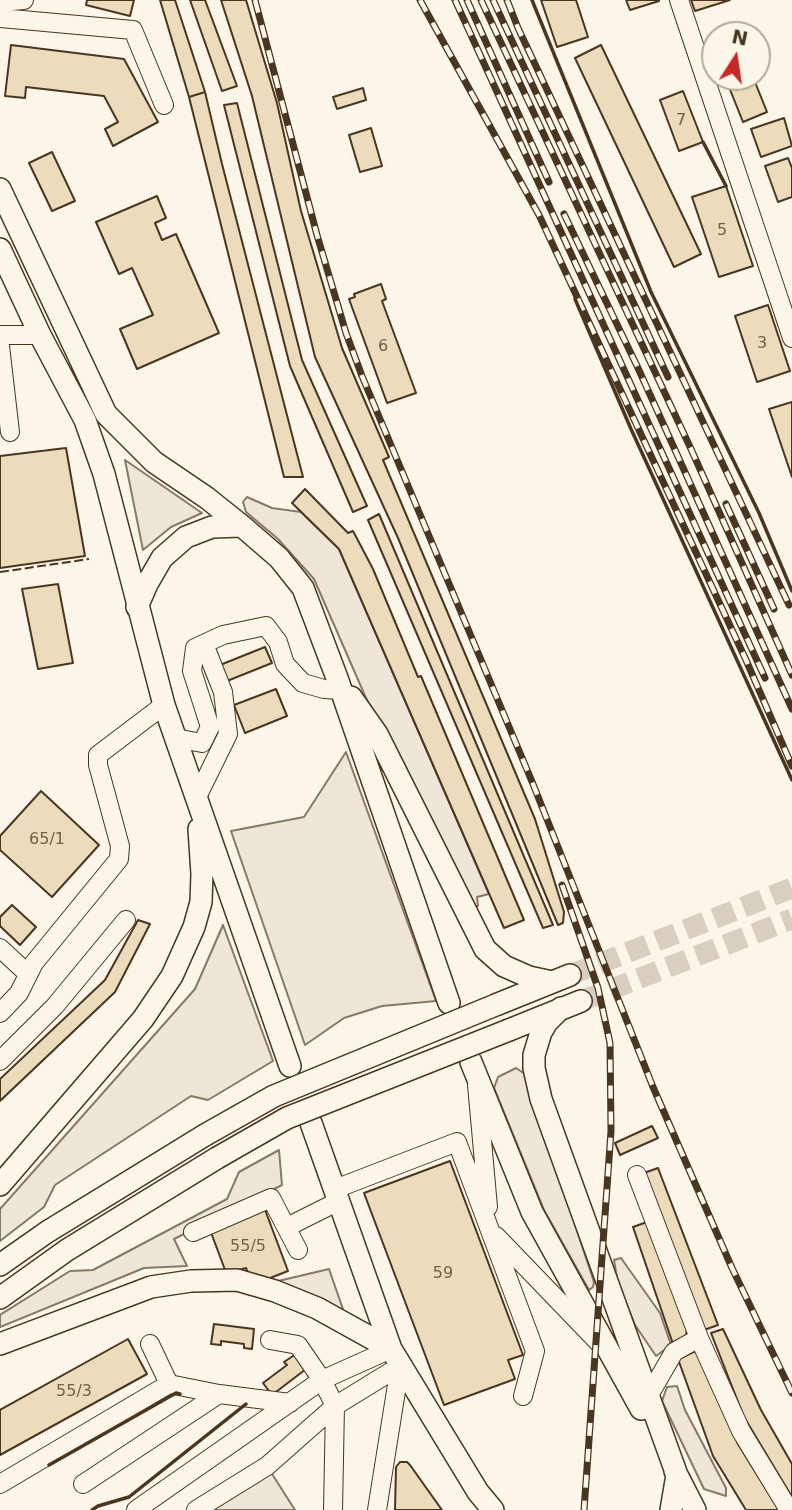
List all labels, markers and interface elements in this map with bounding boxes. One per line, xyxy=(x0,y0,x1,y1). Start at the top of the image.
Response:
north arrow xyxy=(701,21,771,91)
text: N xyxy=(730,25,750,50)
house number: 7 xyxy=(676,111,686,131)
house number: 5 xyxy=(717,221,727,241)
house number: 3 xyxy=(757,334,767,354)
house number: 6 xyxy=(378,337,388,357)
house number: 65/1 xyxy=(29,830,65,850)
house number: 55/5 xyxy=(230,1237,266,1257)
house number: 59 xyxy=(433,1264,453,1284)
house number: 55/3 xyxy=(56,1382,92,1402)

